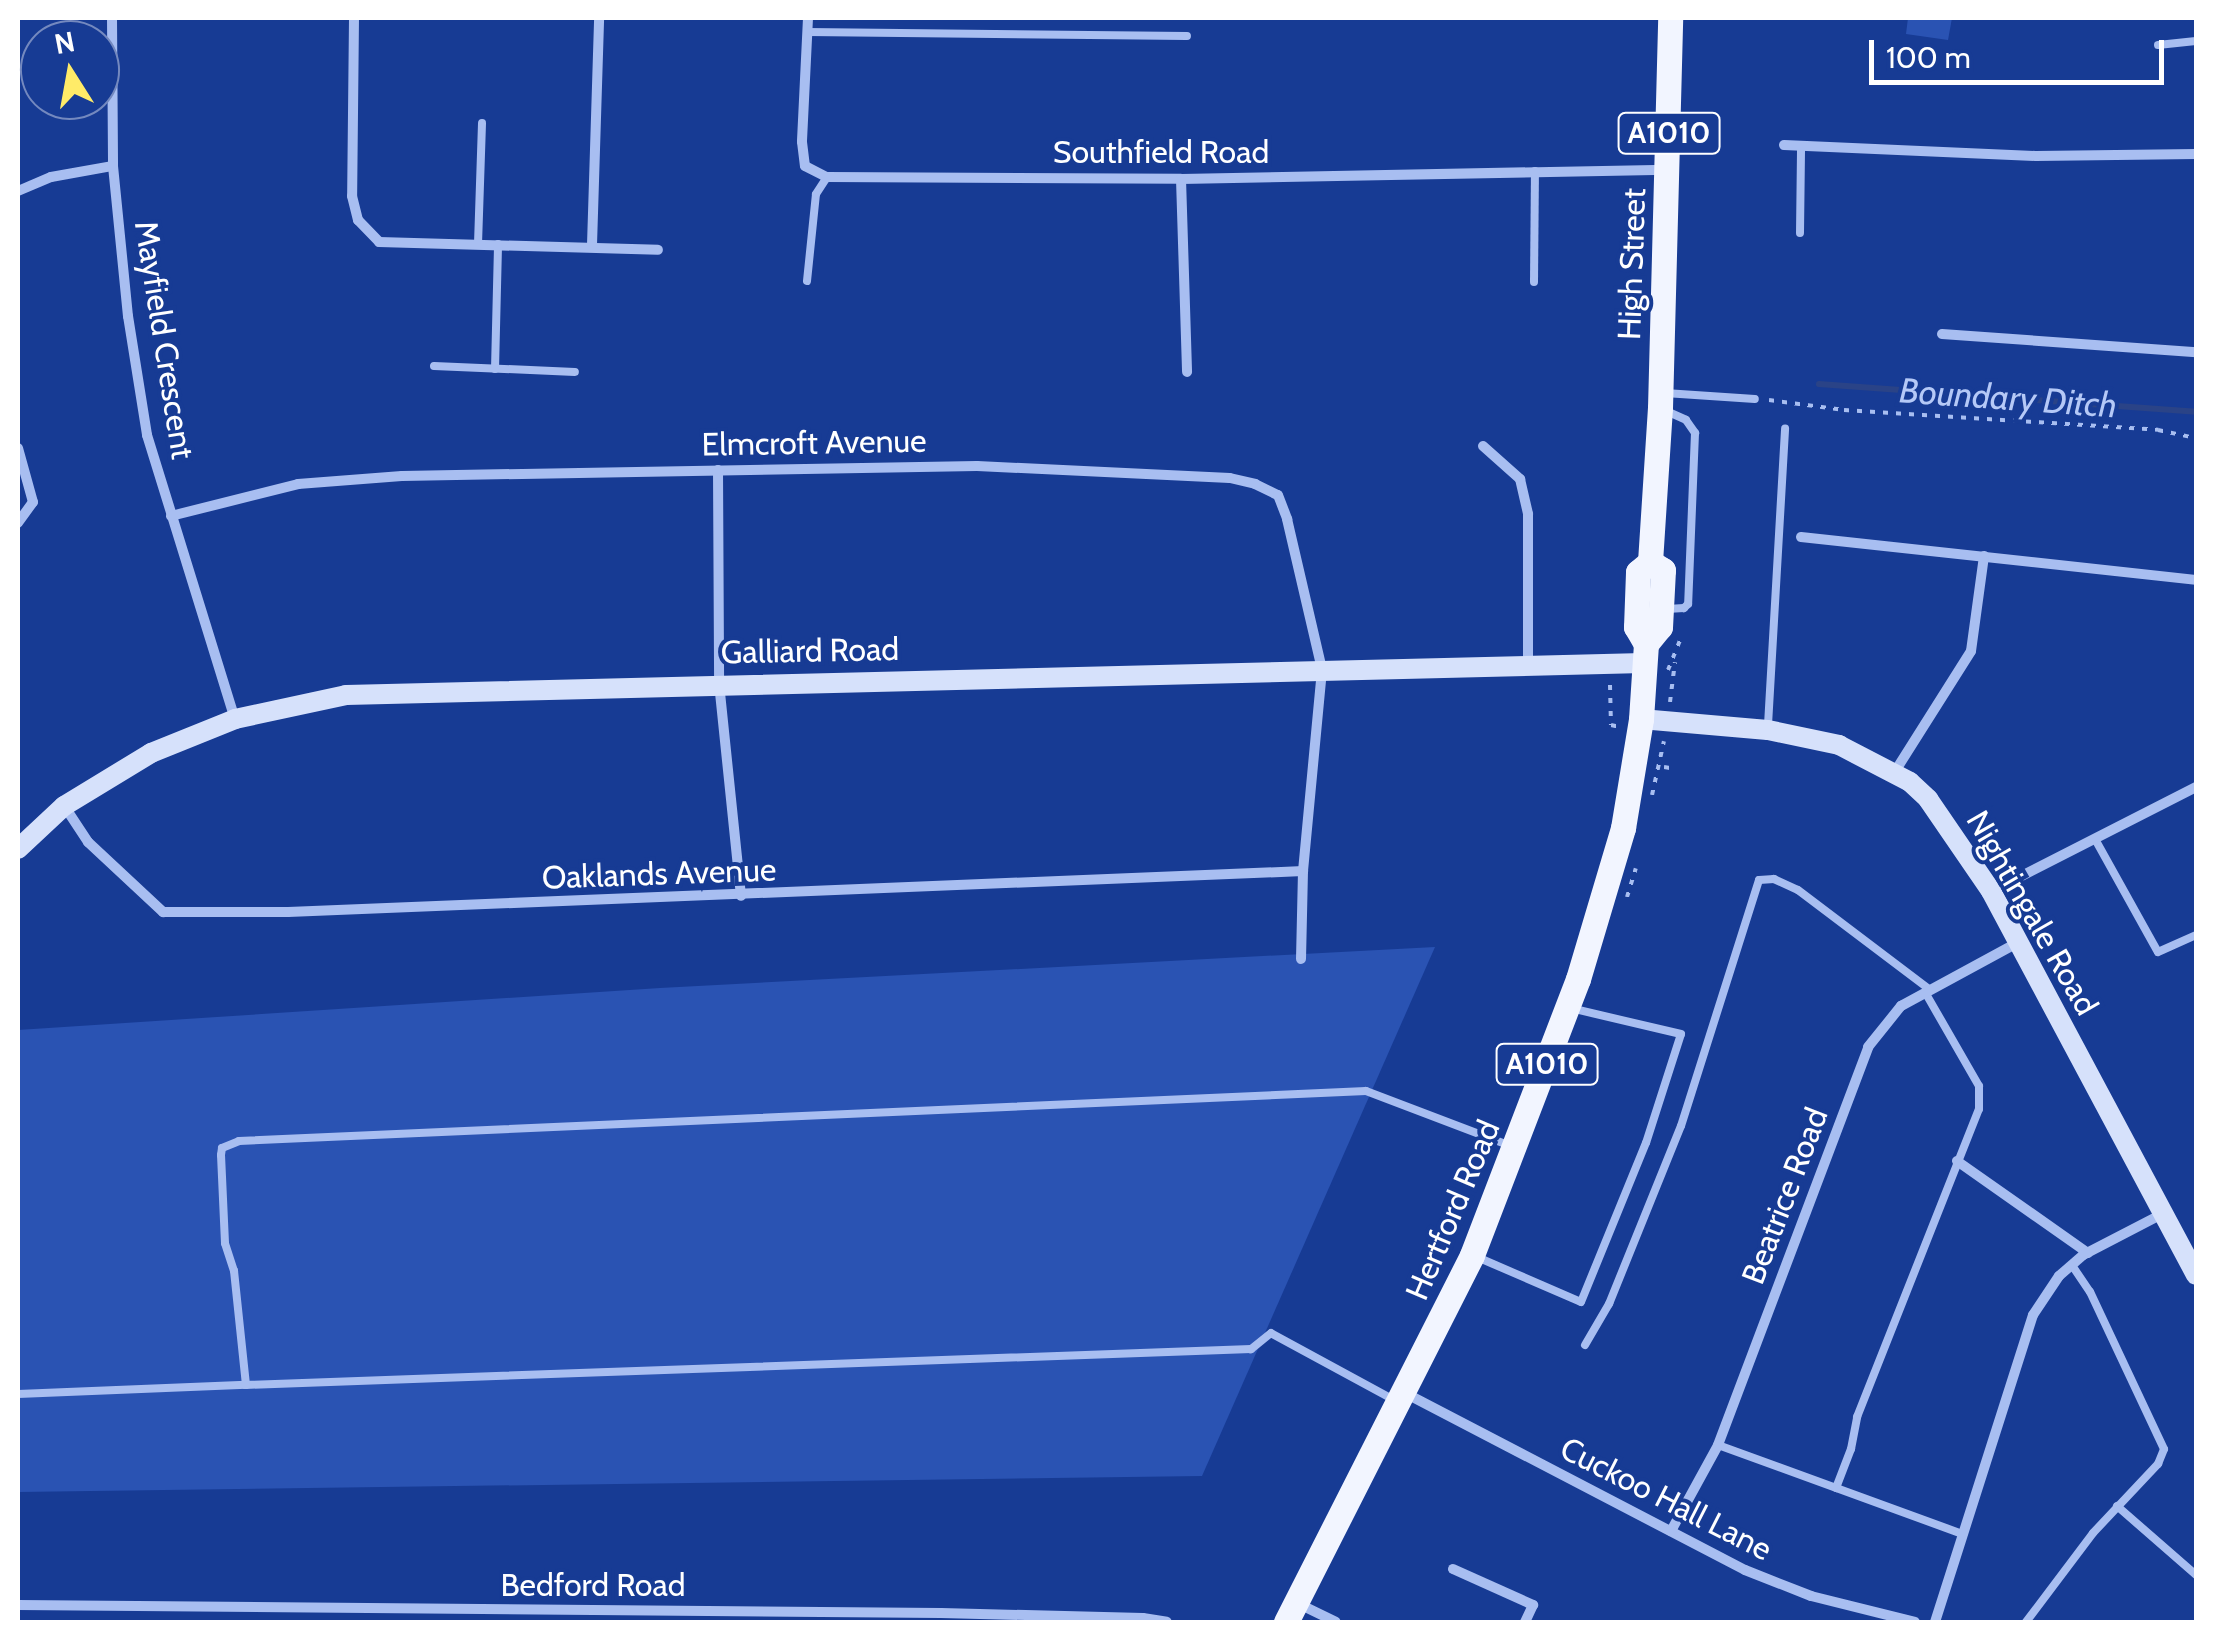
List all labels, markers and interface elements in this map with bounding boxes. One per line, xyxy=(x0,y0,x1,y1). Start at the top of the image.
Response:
north arrow xyxy=(20,20,120,120)
scale bar xyxy=(1874,20,2169,82)
text: N xyxy=(52,24,78,61)
text: 100 m xyxy=(1886,39,1971,76)
road number: A1010 xyxy=(1616,108,1722,158)
street label: Southfield Road xyxy=(1053,133,1269,171)
street label: High Street xyxy=(1610,187,1654,341)
street label: Mayfield Crescent xyxy=(126,218,202,462)
water label: Boundary Ditch xyxy=(1898,369,2118,427)
street label: Elmcroft Avenue xyxy=(701,422,927,464)
street label: Galliard Road xyxy=(721,630,899,672)
street label: Nightingale Road xyxy=(1958,804,2106,1022)
street label: Oaklands Avenue xyxy=(541,851,777,897)
road number: A1010 xyxy=(1494,1039,1600,1089)
street label: Beatrice Road xyxy=(1734,1103,1836,1289)
street label: Hertford Road xyxy=(1398,1114,1508,1306)
street label: Cuckoo Hall Lane xyxy=(1554,1429,1778,1569)
street label: Bedford Road xyxy=(500,1566,686,1604)

